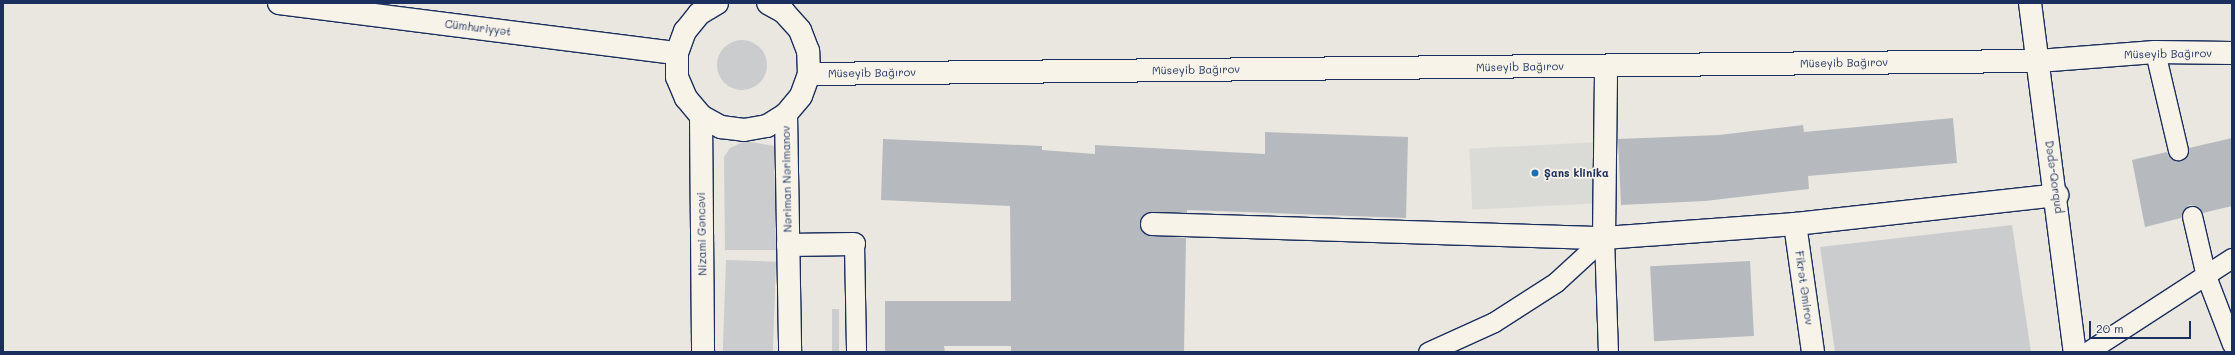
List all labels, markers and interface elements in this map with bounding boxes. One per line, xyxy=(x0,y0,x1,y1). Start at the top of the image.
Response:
street label: Cümhuriyyət xyxy=(444,17,512,39)
street label: Müseyib Bağırov xyxy=(2124,47,2212,61)
street label: Müseyib Bağırov xyxy=(1800,56,1888,70)
street label: Müseyib Bağırov xyxy=(1476,60,1564,74)
street label: Müseyib Bağırov xyxy=(1152,63,1240,77)
street label: Müseyib Bağırov xyxy=(828,66,916,80)
street label: Nəriman Nərimanov xyxy=(779,125,795,233)
street label: Dədə-Qorqud xyxy=(2042,140,2066,214)
place label: Şans klinika xyxy=(1544,166,1609,180)
marker: Şans klinika xyxy=(1529,167,1541,179)
street label: Nizami Gəncəvi xyxy=(695,192,709,276)
street label: Fikrət Əmirov xyxy=(1792,250,1816,326)
scale bar xyxy=(2091,313,2193,339)
text: 20 m xyxy=(2096,320,2124,336)

